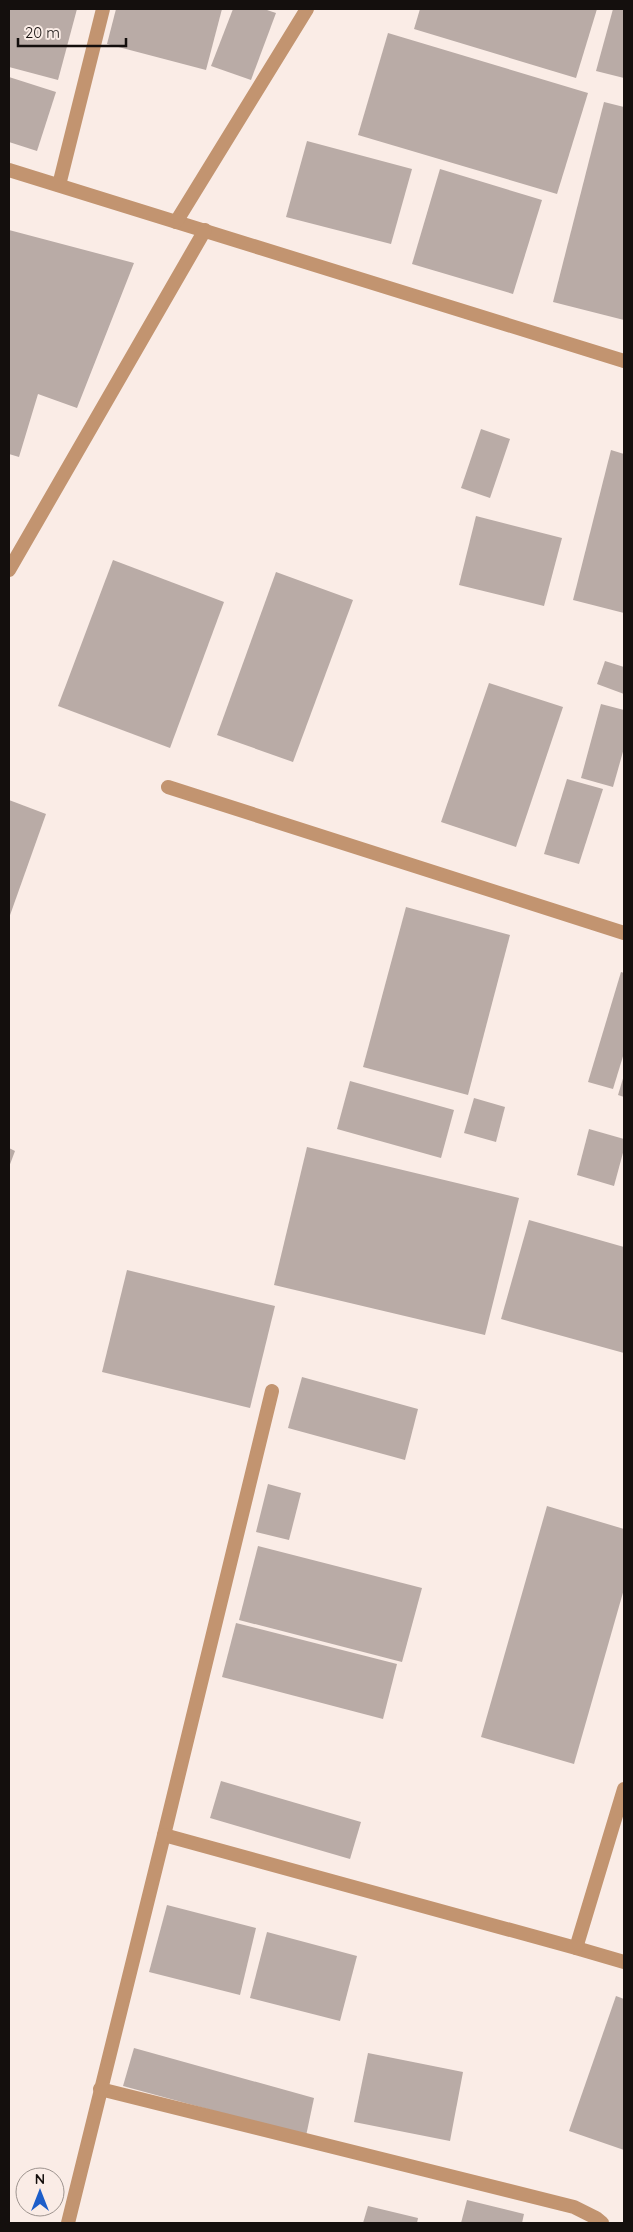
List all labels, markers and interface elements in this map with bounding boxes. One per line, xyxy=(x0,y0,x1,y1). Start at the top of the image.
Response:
scale bar xyxy=(18,15,125,47)
text: 20 m xyxy=(25,23,60,42)
north arrow xyxy=(15,2167,65,2217)
text: N xyxy=(35,2170,45,2188)

